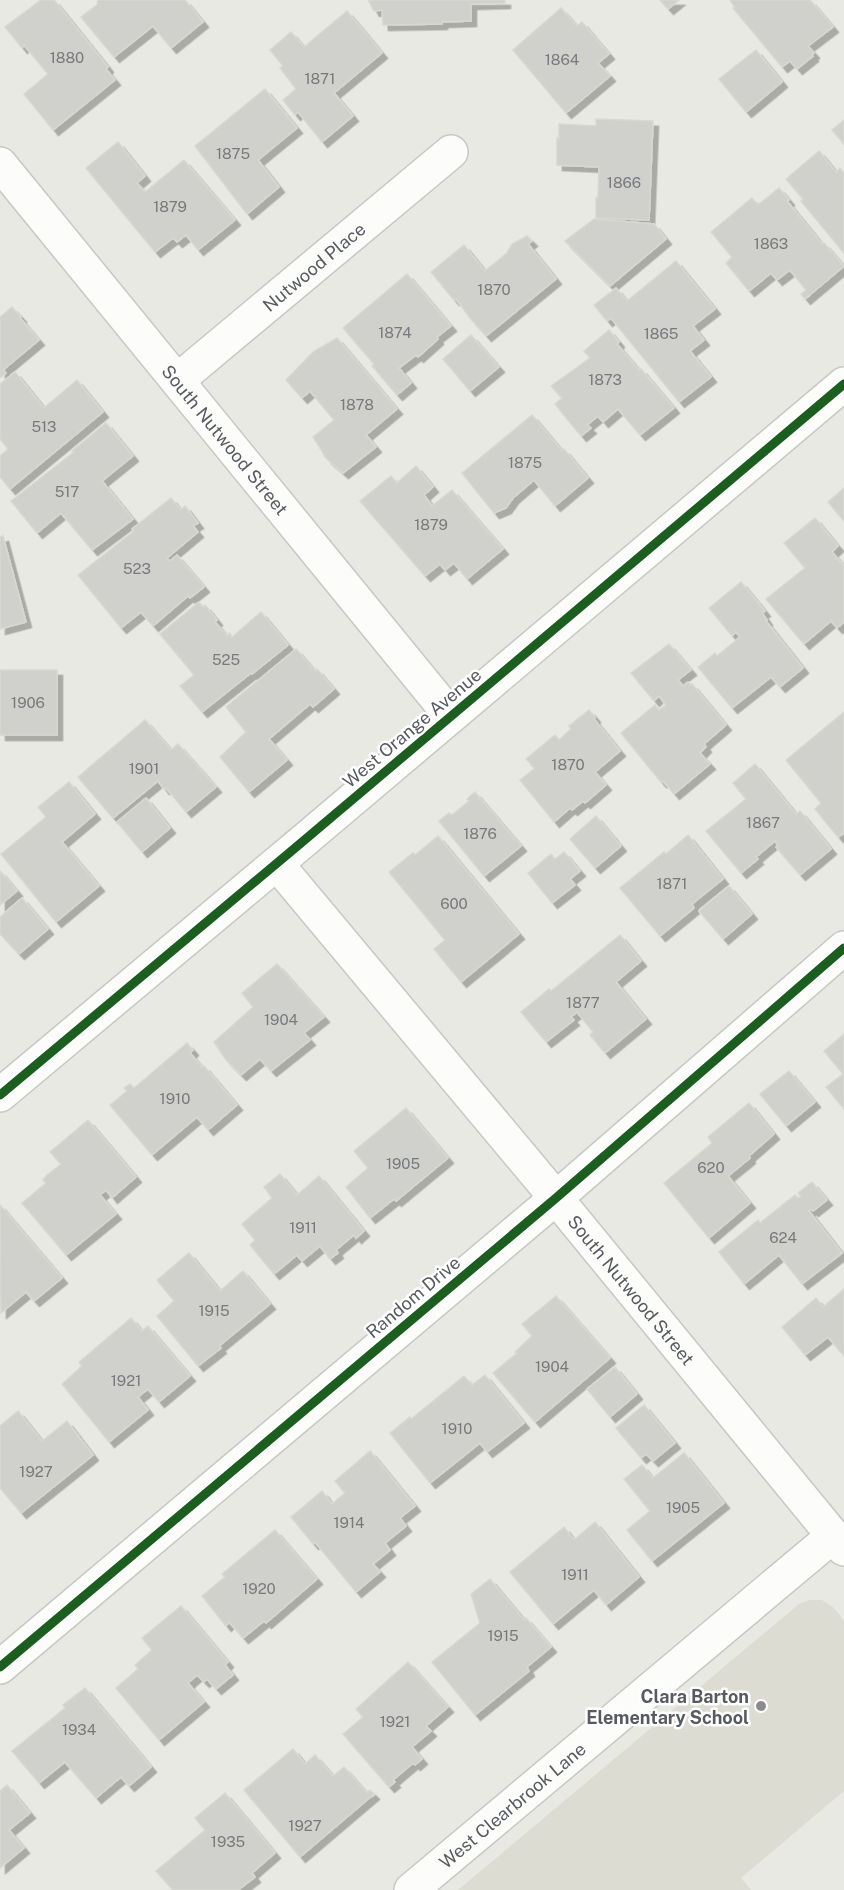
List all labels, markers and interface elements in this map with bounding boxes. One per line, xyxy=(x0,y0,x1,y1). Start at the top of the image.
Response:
house number: 1880 xyxy=(50,49,84,66)
house number: 1864 xyxy=(545,51,579,68)
house number: 1871 xyxy=(305,70,335,87)
house number: 1875 xyxy=(216,145,250,162)
house number: 1866 xyxy=(607,174,641,191)
house number: 1879 xyxy=(153,198,187,215)
street label: Nutwood Place xyxy=(258,218,369,315)
house number: 1863 xyxy=(754,235,788,252)
house number: 1870 xyxy=(477,281,511,298)
house number: 1874 xyxy=(378,324,412,341)
house number: 1865 xyxy=(644,325,678,342)
street label: South Nutwood Street xyxy=(158,360,293,519)
house number: 1873 xyxy=(588,371,622,388)
house number: 1878 xyxy=(340,396,374,413)
house number: 513 xyxy=(31,418,57,435)
house number: 1875 xyxy=(508,454,542,471)
house number: 517 xyxy=(55,483,79,500)
house number: 1879 xyxy=(414,516,448,533)
house number: 523 xyxy=(123,560,151,577)
house number: 525 xyxy=(212,651,240,668)
street label: West Orange Avenue xyxy=(339,664,485,792)
house number: 1906 xyxy=(11,694,45,711)
house number: 1870 xyxy=(551,756,585,773)
house number: 1901 xyxy=(129,760,159,777)
house number: 1867 xyxy=(746,814,780,831)
house number: 1876 xyxy=(463,825,497,842)
house number: 1871 xyxy=(657,875,687,892)
house number: 600 xyxy=(440,895,468,912)
house number: 1877 xyxy=(566,994,600,1011)
house number: 1904 xyxy=(264,1011,298,1028)
house number: 1910 xyxy=(160,1090,190,1107)
house number: 1905 xyxy=(386,1155,420,1172)
house number: 620 xyxy=(697,1159,725,1176)
street label: South Nutwood Street xyxy=(564,1211,699,1369)
house number: 1911 xyxy=(289,1219,317,1236)
house number: 624 xyxy=(769,1229,797,1246)
street label: Random Drive xyxy=(362,1252,464,1342)
house number: 1915 xyxy=(198,1302,230,1319)
house number: 1904 xyxy=(535,1358,569,1375)
house number: 1921 xyxy=(111,1372,141,1389)
house number: 1910 xyxy=(442,1420,472,1437)
house number: 1927 xyxy=(19,1463,53,1480)
house number: 1905 xyxy=(666,1499,700,1516)
house number: 1914 xyxy=(333,1514,365,1531)
house number: 1911 xyxy=(561,1566,589,1583)
house number: 1920 xyxy=(242,1580,276,1597)
house number: 1915 xyxy=(487,1627,519,1644)
place label: Clara Barton Elementary School xyxy=(586,1686,749,1728)
marker: Clara Barton Elementary School xyxy=(754,1699,768,1713)
house number: 1921 xyxy=(380,1713,410,1730)
house number: 1934 xyxy=(62,1721,96,1738)
street label: West Clearbrook Lane xyxy=(435,1738,590,1873)
house number: 1927 xyxy=(288,1817,322,1834)
house number: 1935 xyxy=(211,1833,245,1850)

